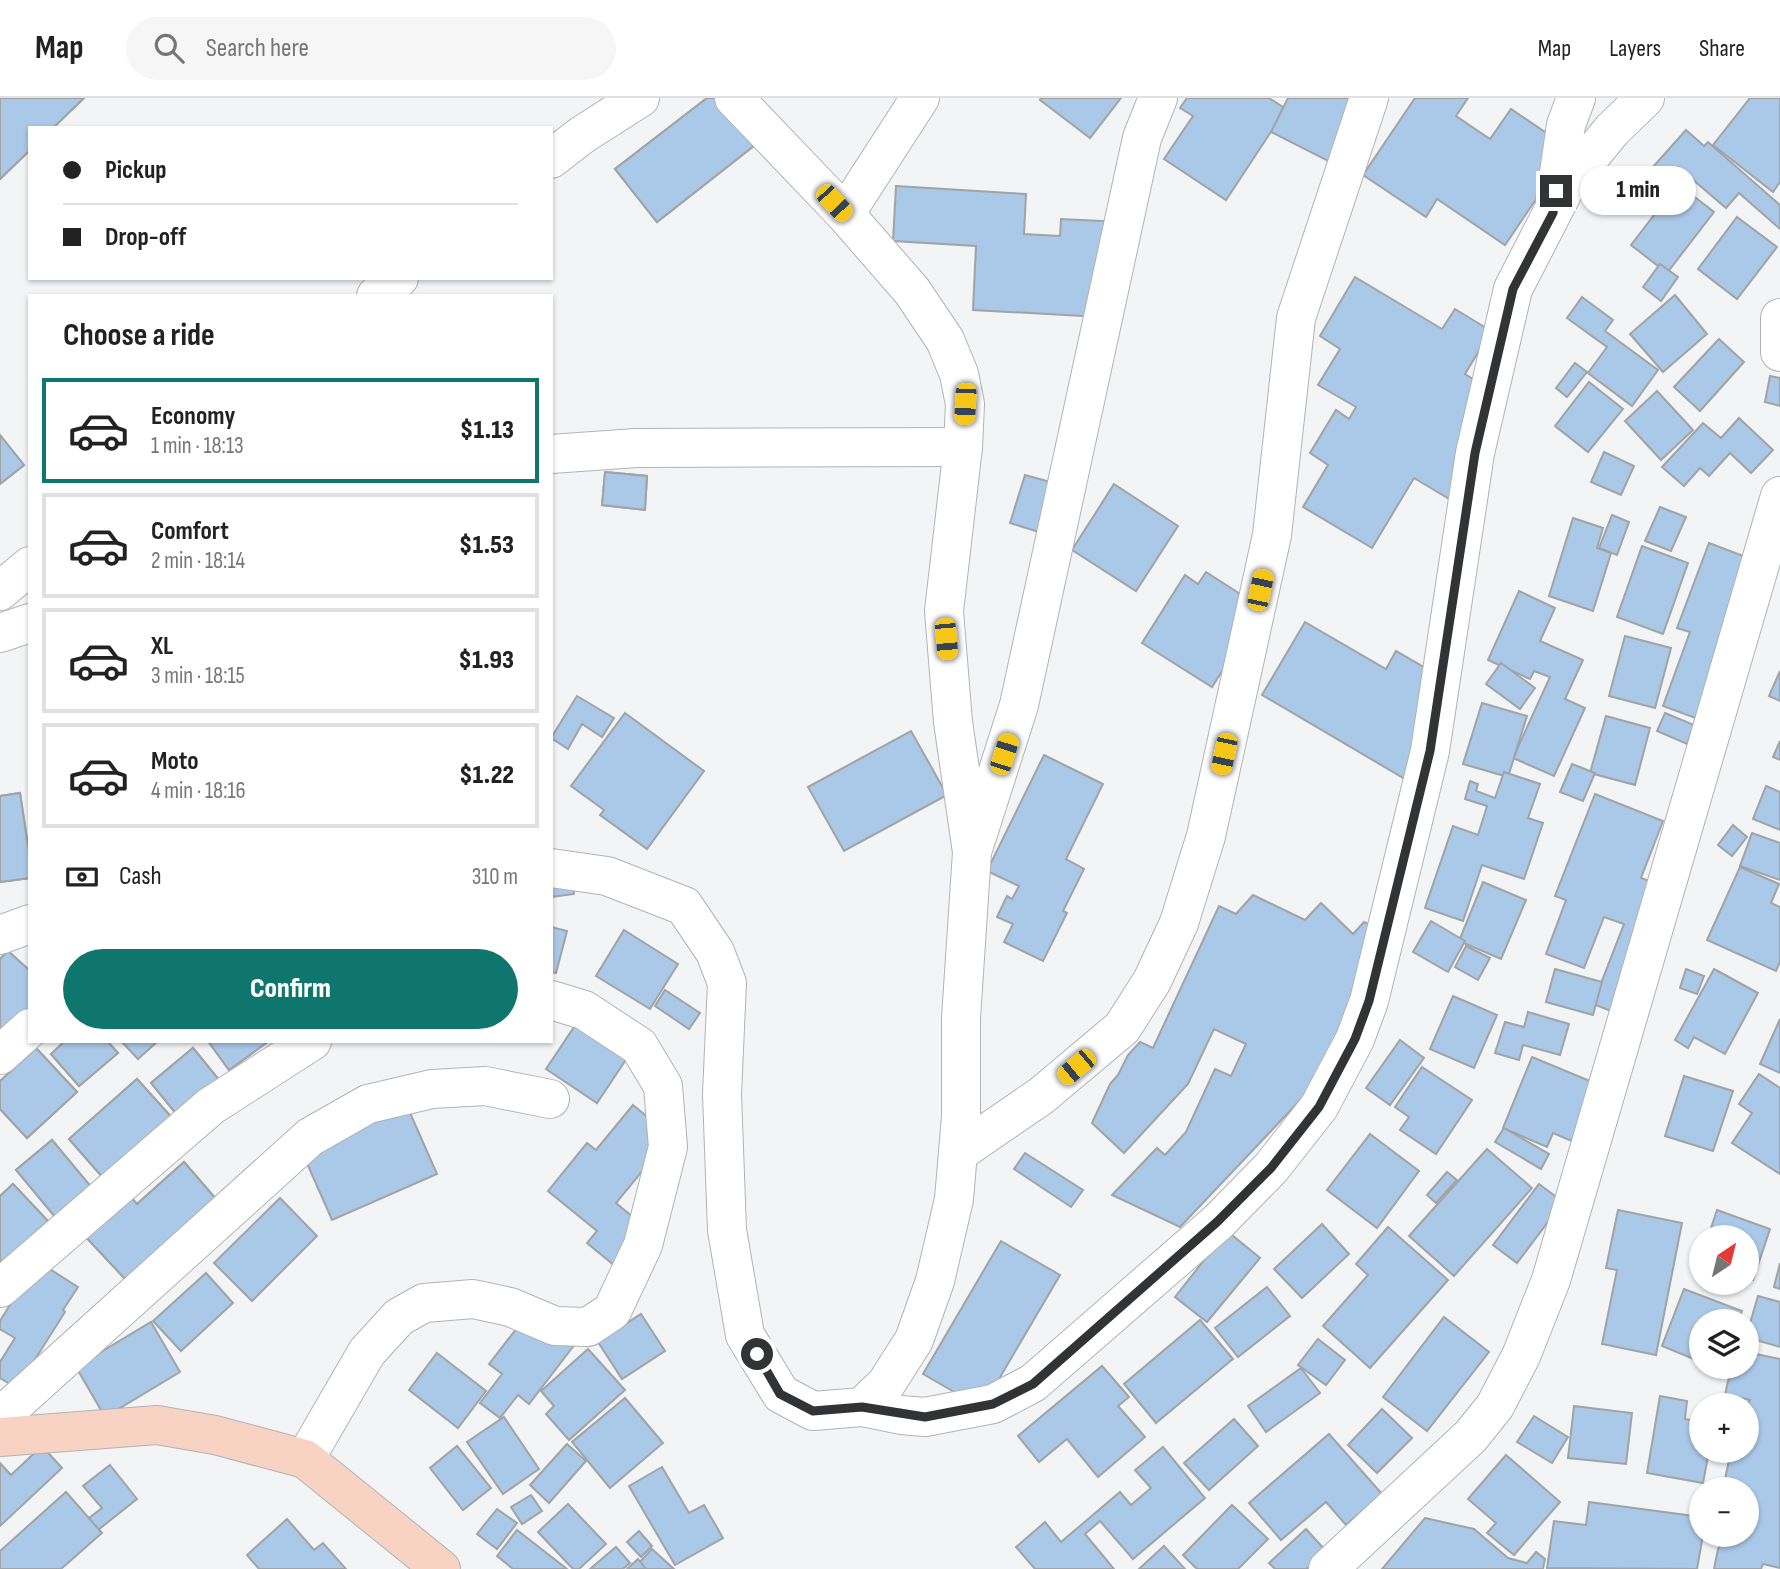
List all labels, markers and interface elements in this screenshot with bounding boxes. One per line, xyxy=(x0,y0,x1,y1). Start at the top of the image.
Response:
search box xyxy=(126,17,616,80)
text: Map xyxy=(35,28,84,68)
icon: search xyxy=(150,29,188,67)
text: Search here xyxy=(206,33,309,64)
text: Map xyxy=(1538,34,1571,63)
text: Layers xyxy=(1609,34,1661,63)
text: Share xyxy=(1699,34,1745,63)
text: Pickup xyxy=(105,155,167,186)
callout: 1 min xyxy=(1580,166,1696,216)
route end xyxy=(1540,175,1572,207)
text: 1 min xyxy=(1616,176,1660,204)
car xyxy=(812,180,857,226)
text: Drop-off xyxy=(105,222,186,253)
text: Choose a ride xyxy=(63,316,215,355)
car xyxy=(954,382,977,426)
icon: car xyxy=(67,399,130,462)
text: Economy xyxy=(151,401,235,432)
text: $1.13 xyxy=(460,415,514,446)
text: 1 min · 18:13 xyxy=(151,432,244,460)
icon: car xyxy=(67,514,130,577)
text: Comfort xyxy=(151,516,229,547)
text: $1.53 xyxy=(459,530,514,561)
text: 2 min · 18:14 xyxy=(151,547,245,575)
car xyxy=(1246,567,1275,613)
car xyxy=(934,617,959,661)
icon: car xyxy=(67,629,130,692)
text: XL xyxy=(151,631,173,662)
text: $1.93 xyxy=(459,645,514,676)
text: 3 min · 18:15 xyxy=(151,662,245,690)
car xyxy=(988,731,1021,777)
car xyxy=(1210,731,1239,777)
icon: car xyxy=(67,744,130,807)
text: Moto xyxy=(151,746,199,777)
text: $1.22 xyxy=(459,760,514,791)
text: 4 min · 18:16 xyxy=(151,777,246,805)
icon: cash xyxy=(63,858,101,896)
text: Cash xyxy=(119,861,162,892)
text: 310 m xyxy=(472,863,518,891)
button: Confirm xyxy=(63,949,518,1029)
car xyxy=(1054,1045,1099,1089)
north arrow xyxy=(1689,1225,1759,1295)
map controls xyxy=(1689,1225,1759,1547)
button: layers xyxy=(1689,1309,1759,1379)
route start xyxy=(741,1338,773,1370)
button: + xyxy=(1689,1393,1759,1463)
button: − xyxy=(1689,1477,1759,1547)

